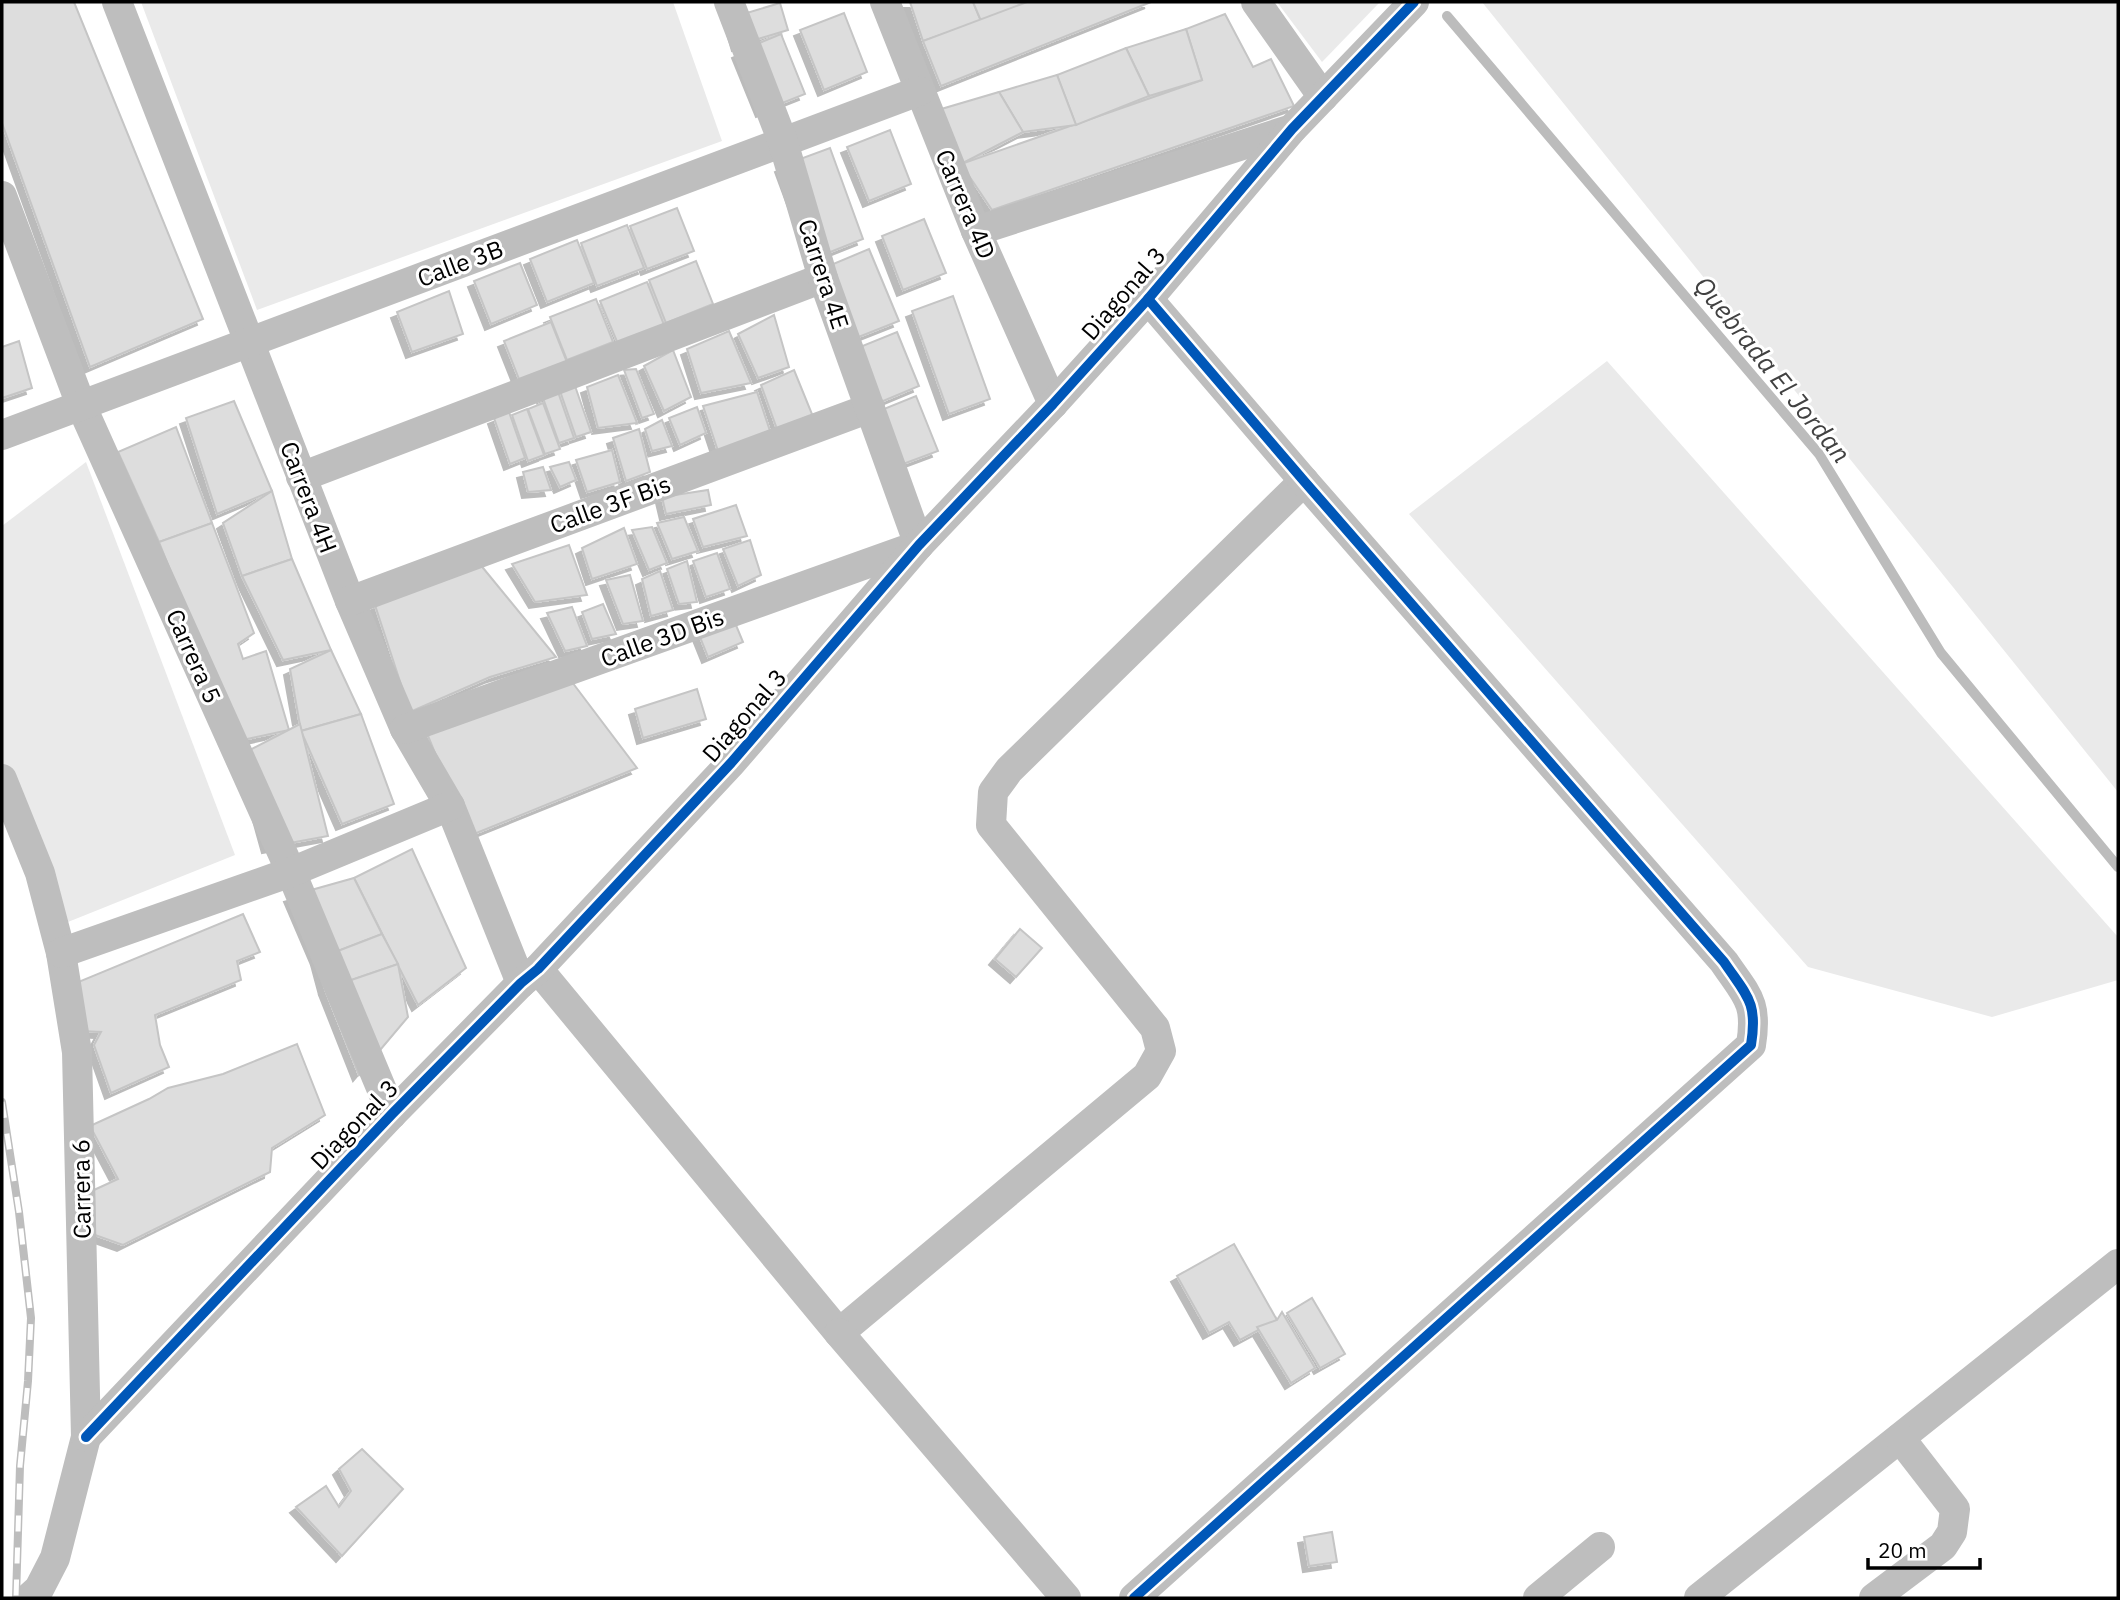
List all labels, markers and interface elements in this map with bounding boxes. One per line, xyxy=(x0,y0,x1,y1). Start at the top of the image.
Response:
street label: Carrera 4D xyxy=(929,144,1003,264)
street label: Carrera 4E xyxy=(791,215,857,333)
street label: Calle 3B xyxy=(412,232,508,294)
street label: Diagonal 3 xyxy=(1074,240,1172,346)
water label: Quebrada El Jordan xyxy=(1687,269,1859,469)
street label: Carrera 4H xyxy=(273,437,345,557)
street label: Calle 3F Bis xyxy=(545,467,675,541)
street label: Calle 3D Bis xyxy=(596,600,728,674)
street label: Carrera 5 xyxy=(159,604,229,708)
street label: Diagonal 3 xyxy=(695,662,793,768)
street label: Diagonal 3 xyxy=(303,1072,405,1176)
street label: Carrera 6 xyxy=(64,1139,98,1239)
scale bar xyxy=(1868,1526,1980,1570)
text: 20 m xyxy=(1878,1536,1927,1564)

